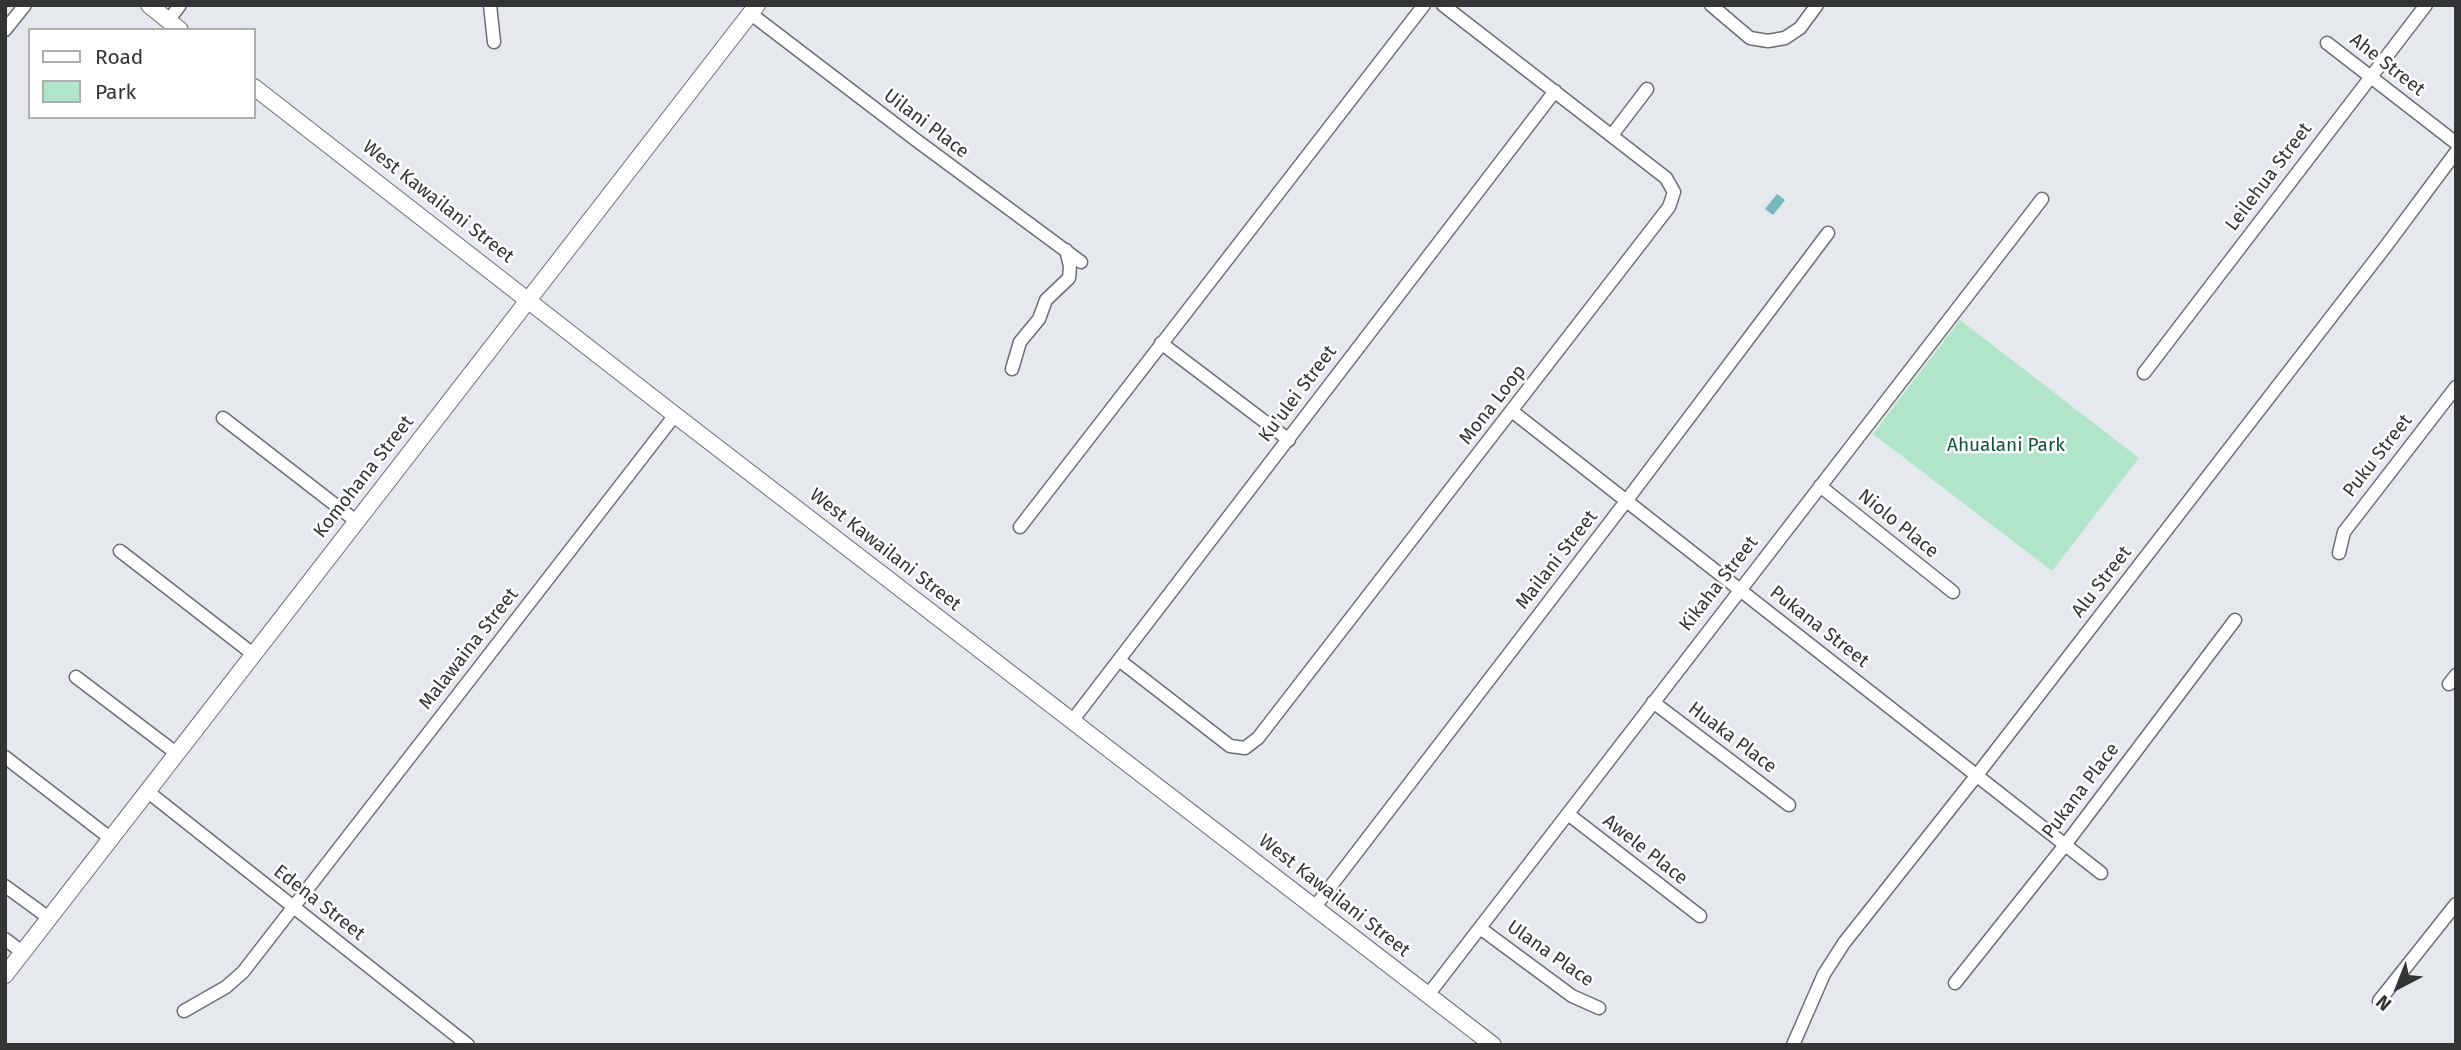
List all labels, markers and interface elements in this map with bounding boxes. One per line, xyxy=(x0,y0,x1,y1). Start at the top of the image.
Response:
legend xyxy=(28,28,256,119)
street label: Ahe Street xyxy=(2345,29,2429,101)
text: Road xyxy=(95,44,143,70)
text: Park xyxy=(95,79,136,105)
street label: Uilani Place xyxy=(879,85,973,163)
street label: Leilehua Street xyxy=(2221,118,2317,236)
street label: West Kawailani Street xyxy=(358,136,518,268)
street label: Ku'ulei Street xyxy=(1254,341,1342,447)
street label: Mona Loop xyxy=(1455,361,1531,449)
street label: Puku Street xyxy=(2339,410,2417,502)
street label: Komohana Street xyxy=(309,411,419,543)
park label: Ahualani Park xyxy=(1947,435,2065,457)
street label: West Kawailani Street xyxy=(805,484,965,616)
street label: Niolo Place xyxy=(1853,485,1943,563)
street label: Mailani Street xyxy=(1511,506,1603,614)
street label: Kikaha Street xyxy=(1675,532,1763,636)
street label: Alu Street xyxy=(2067,542,2137,622)
street label: Pukana Street xyxy=(1765,581,1873,673)
street label: Malawaina Street xyxy=(415,584,523,714)
street label: Huaka Place xyxy=(1683,697,1781,779)
street label: Pukana Place xyxy=(2038,739,2124,843)
street label: Awele Place xyxy=(1598,810,1692,890)
street label: West Kawailani Street xyxy=(1254,830,1414,962)
street label: Edena Street xyxy=(269,860,369,946)
street label: Ulana Place xyxy=(1502,916,1598,992)
north arrow xyxy=(2363,952,2433,1022)
text: N xyxy=(2371,990,2396,1016)

